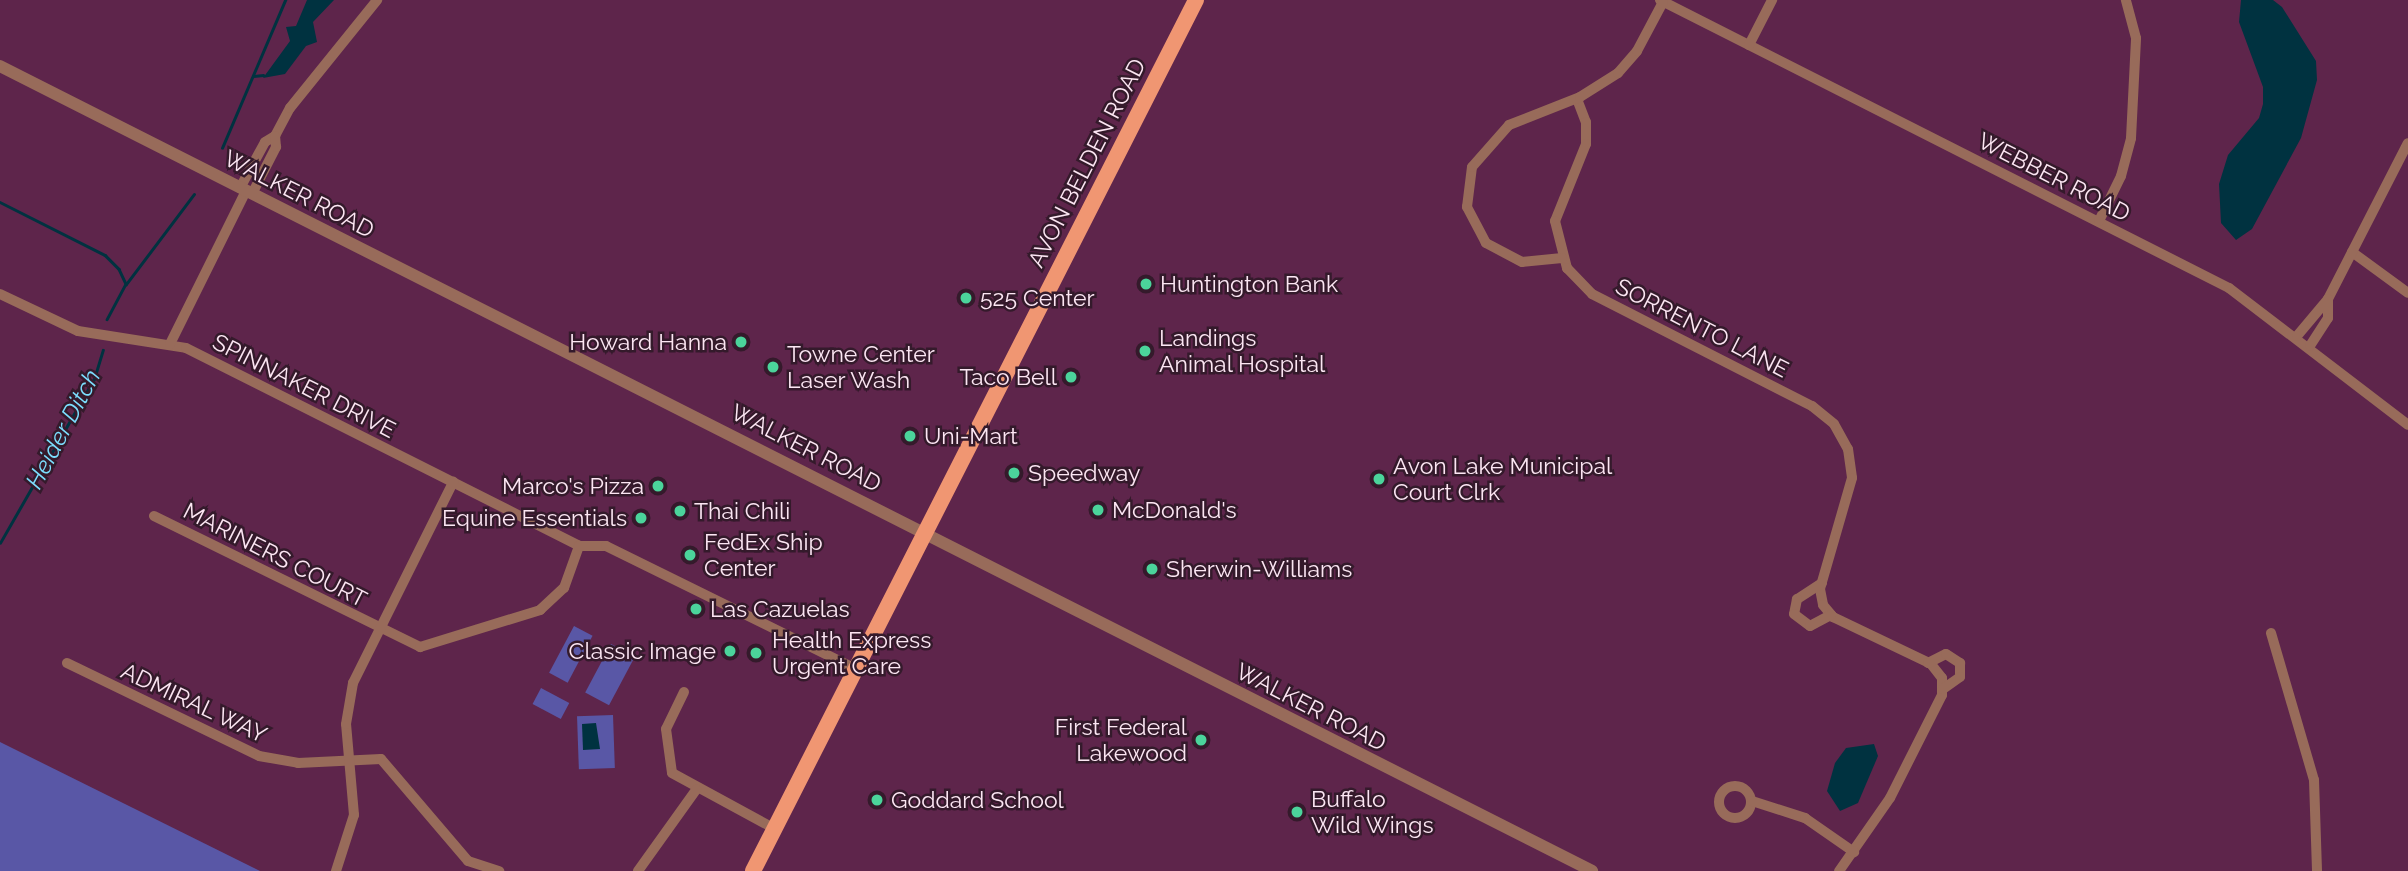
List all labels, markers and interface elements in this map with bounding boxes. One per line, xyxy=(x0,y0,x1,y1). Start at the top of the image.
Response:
street label: AVON BELDEN ROAD xyxy=(1022,54,1152,272)
street label: WEBBER ROAD xyxy=(1973,127,2135,227)
street label: WALKER ROAD xyxy=(219,144,379,244)
place label: Huntington Bank xyxy=(1160,270,1338,298)
street label: SORRENTO LANE xyxy=(1611,272,1793,384)
marker: Huntington Bank xyxy=(1138,276,1154,292)
place label: 525 Center xyxy=(980,284,1095,312)
marker: 525 Center xyxy=(958,290,974,306)
place label: Landings Animal Hospital xyxy=(1159,324,1326,378)
street label: SPINNAKER DRIVE xyxy=(208,328,400,444)
place label: Howard Hanna xyxy=(569,328,727,356)
marker: Howard Hanna xyxy=(733,334,749,350)
place label: Towne Center Laser Wash xyxy=(787,340,935,394)
marker: Landings Animal Hospital xyxy=(1137,343,1153,359)
marker: Towne Center Laser Wash xyxy=(765,359,781,375)
place label: Taco Bell xyxy=(959,363,1057,391)
water label: Heider Ditch xyxy=(19,364,107,494)
marker: Taco Bell xyxy=(1063,369,1079,385)
street label: WALKER ROAD xyxy=(726,398,886,498)
place label: Uni-Mart xyxy=(924,422,1018,450)
marker: Uni-Mart xyxy=(902,428,918,444)
place label: Avon Lake Municipal Court Clrk xyxy=(1393,452,1612,506)
place label: Speedway xyxy=(1028,459,1140,487)
marker: Speedway xyxy=(1006,465,1022,481)
marker: Avon Lake Municipal Court Clrk xyxy=(1371,471,1387,487)
place label: Marco's Pizza xyxy=(502,472,644,500)
marker: Marco's Pizza xyxy=(650,478,666,494)
place label: McDonald's xyxy=(1112,496,1237,524)
street label: MARINERS COURT xyxy=(179,497,371,613)
place label: Thai Chili xyxy=(694,497,790,525)
marker: McDonald's xyxy=(1090,502,1106,518)
marker: Thai Chili xyxy=(672,503,688,519)
place label: Equine Essentials xyxy=(442,504,627,532)
marker: Equine Essentials xyxy=(633,510,649,526)
place label: FedEx Ship Center xyxy=(704,528,823,582)
marker: FedEx Ship Center xyxy=(682,547,698,563)
place label: Sherwin-Williams xyxy=(1166,555,1352,583)
marker: Sherwin-Williams xyxy=(1144,561,1160,577)
place label: Las Cazuelas xyxy=(710,595,850,623)
marker: Las Cazuelas xyxy=(688,601,704,617)
place label: Health Express Urgent Care xyxy=(772,626,931,680)
place label: Classic Image xyxy=(569,637,716,665)
marker: Classic Image xyxy=(722,643,738,659)
marker: Health Express Urgent Care xyxy=(746,643,766,663)
street label: ADMIRAL WAY xyxy=(116,657,272,749)
street label: WALKER ROAD xyxy=(1231,657,1391,757)
place label: First Federal Lakewood xyxy=(1055,713,1187,767)
marker: First Federal Lakewood xyxy=(1193,732,1209,748)
place label: Buffalo Wild Wings xyxy=(1311,785,1434,839)
place label: Goddard School xyxy=(891,786,1064,814)
marker: Goddard School xyxy=(869,792,885,808)
marker: Buffalo Wild Wings xyxy=(1289,804,1305,820)

